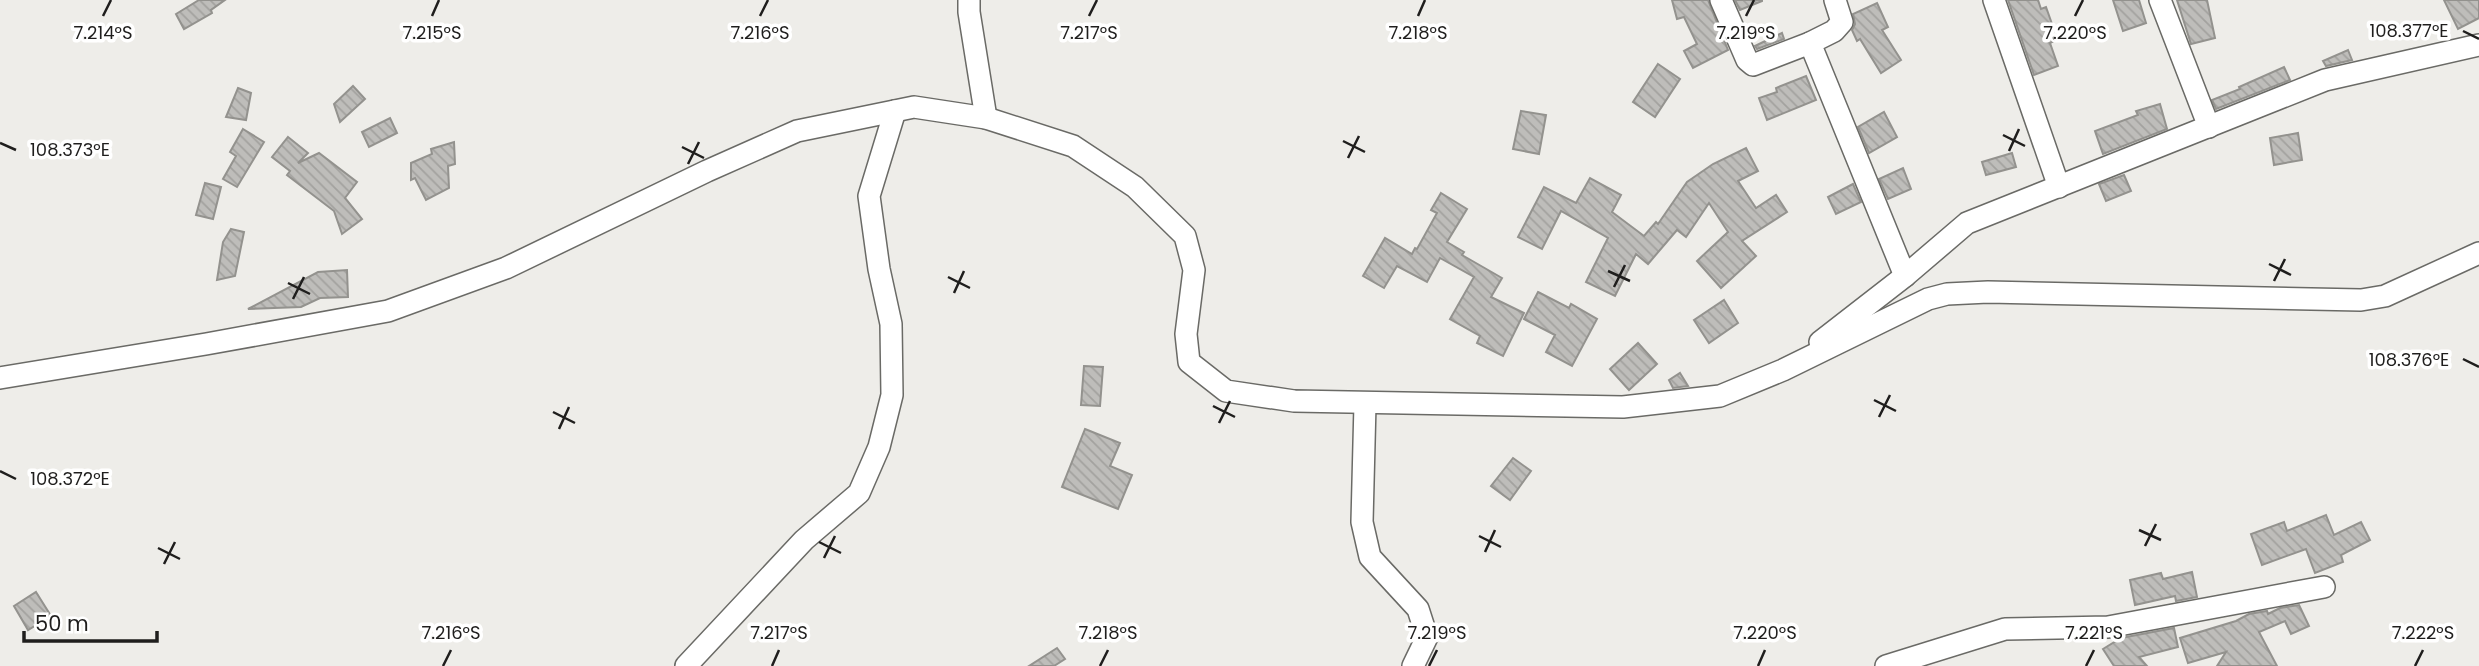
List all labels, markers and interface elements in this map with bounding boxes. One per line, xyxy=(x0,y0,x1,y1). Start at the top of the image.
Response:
text: 108.377°E xyxy=(2369,18,2449,43)
text: 7.214°S xyxy=(74,20,133,45)
text: 7.215°S xyxy=(403,20,461,45)
text: 7.216°S xyxy=(730,20,790,45)
text: 7.217°S xyxy=(1060,20,1118,45)
text: 7.218°S xyxy=(1388,20,1448,45)
text: 7.219°S xyxy=(1716,20,1776,45)
text: 7.220°S xyxy=(2043,20,2107,45)
text: 108.373°E xyxy=(30,137,110,162)
text: 108.376°E xyxy=(2369,347,2449,372)
text: 108.372°E xyxy=(30,466,110,491)
scale bar xyxy=(24,600,158,644)
text: 50 m xyxy=(35,609,89,638)
text: 7.216°S xyxy=(421,620,481,645)
text: 7.217°S xyxy=(750,620,808,645)
text: 7.218°S xyxy=(1078,620,1138,645)
text: 7.219°S xyxy=(1407,620,1467,645)
text: 7.220°S xyxy=(1733,620,1797,645)
text: 7.221°S xyxy=(2065,620,2123,645)
text: 7.222°S xyxy=(2392,620,2454,645)

